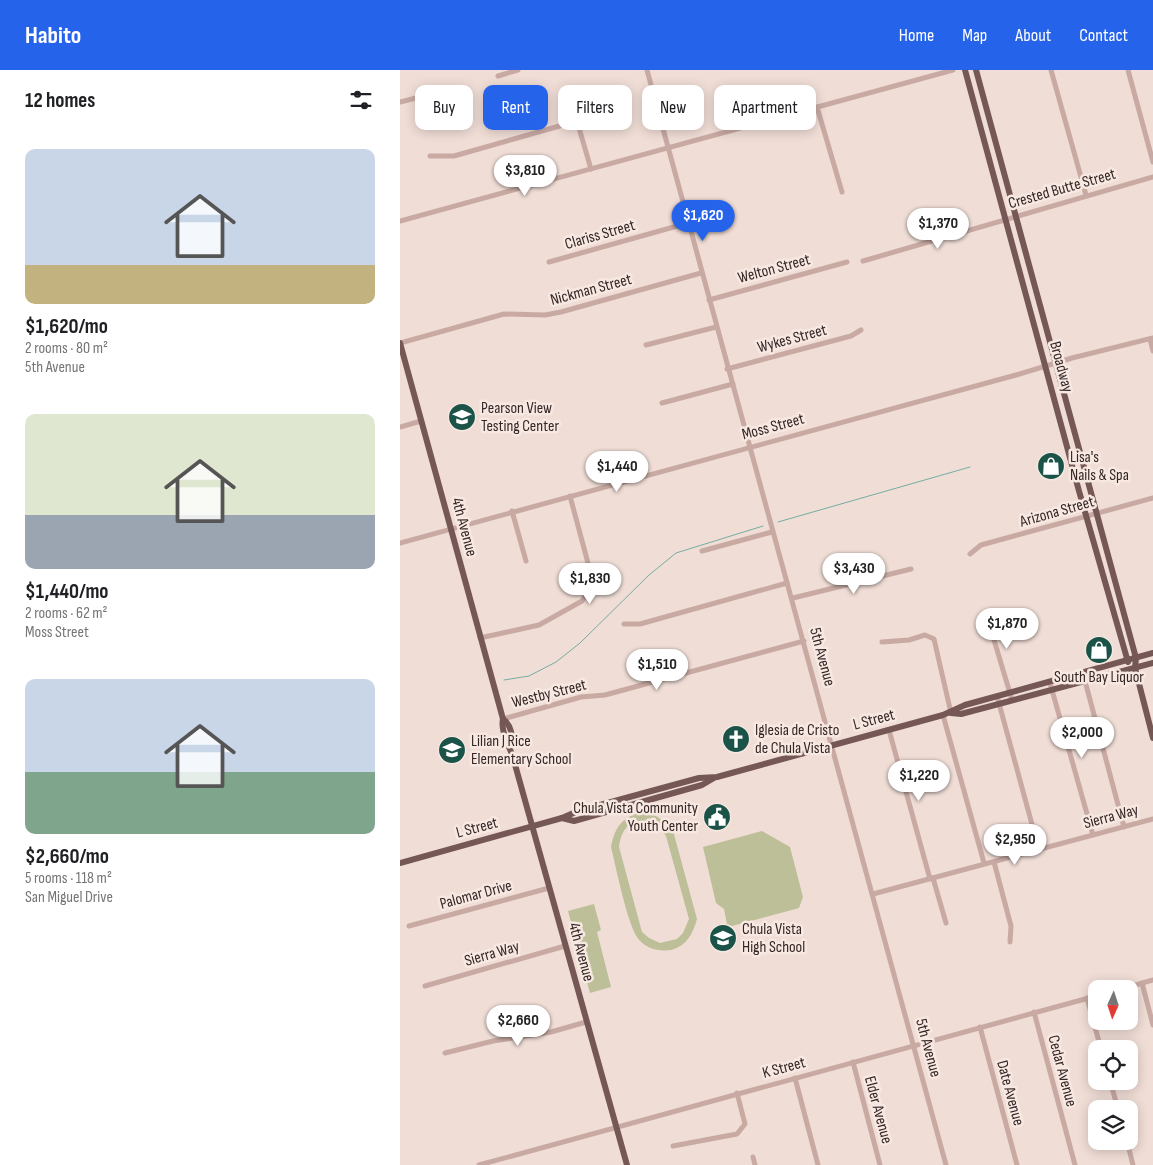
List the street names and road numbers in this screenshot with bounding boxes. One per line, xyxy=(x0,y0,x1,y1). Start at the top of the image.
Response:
street label: Crested Butte Street xyxy=(1006,165,1118,213)
street label: Clariss Street xyxy=(563,216,637,254)
street label: Welton Street xyxy=(736,250,812,288)
street label: Nickman Street xyxy=(548,270,634,310)
street label: Wykes Street xyxy=(755,321,829,357)
street label: Broadway xyxy=(1045,339,1077,395)
street label: Moss Street xyxy=(740,410,806,444)
street label: Arizona Street xyxy=(1017,492,1096,532)
street label: 4th Avenue xyxy=(447,496,481,558)
street label: 5th Avenue xyxy=(805,626,839,688)
street label: Westby Street xyxy=(510,676,588,712)
street label: L Street xyxy=(851,705,897,735)
street label: Sierra Way xyxy=(1081,801,1141,833)
street label: L Street xyxy=(454,813,500,843)
street label: Palomar Drive xyxy=(438,876,514,914)
street label: 4th Avenue xyxy=(564,921,598,983)
street label: Sierra Way xyxy=(462,937,522,971)
street label: 5th Avenue xyxy=(911,1017,945,1079)
street label: Cedar Avenue xyxy=(1043,1033,1081,1109)
street label: K Street xyxy=(760,1053,808,1083)
street label: Date Avenue xyxy=(992,1058,1028,1128)
street label: Elder Avenue xyxy=(860,1074,896,1146)

